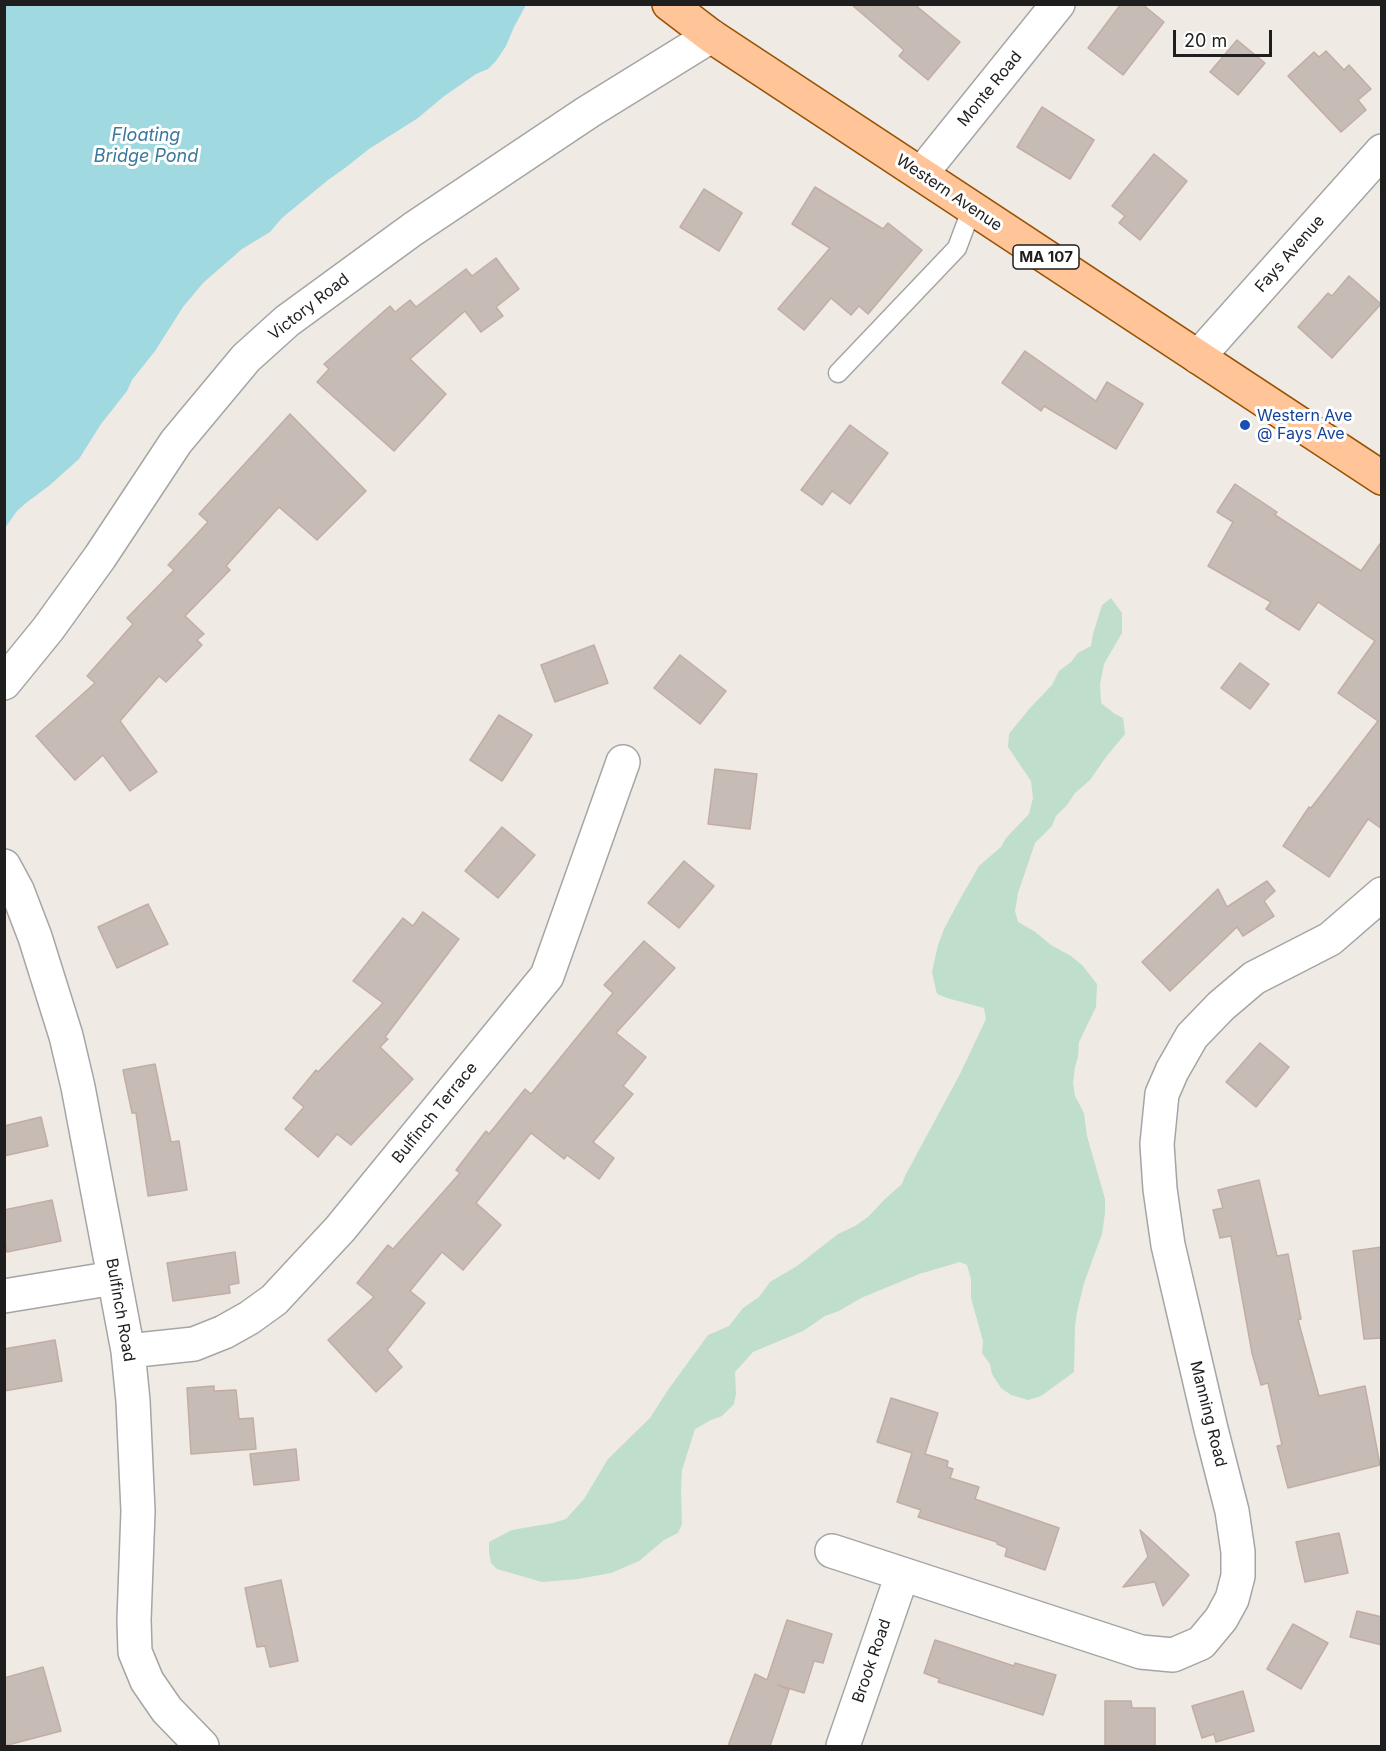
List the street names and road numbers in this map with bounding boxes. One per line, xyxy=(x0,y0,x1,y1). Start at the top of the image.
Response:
street label: Monte Road xyxy=(954,48,1026,130)
street label: Western Avenue xyxy=(892,150,1006,236)
street label: Fays Avenue xyxy=(1251,211,1329,297)
road number: MA 107 xyxy=(1013,245,1079,269)
street label: Victory Road xyxy=(265,270,353,344)
street label: Bulfinch Terrace xyxy=(388,1059,482,1167)
street label: Bulfinch Road xyxy=(101,1257,139,1363)
street label: Manning Road xyxy=(1186,1359,1230,1469)
street label: Brook Road xyxy=(849,1617,895,1705)

